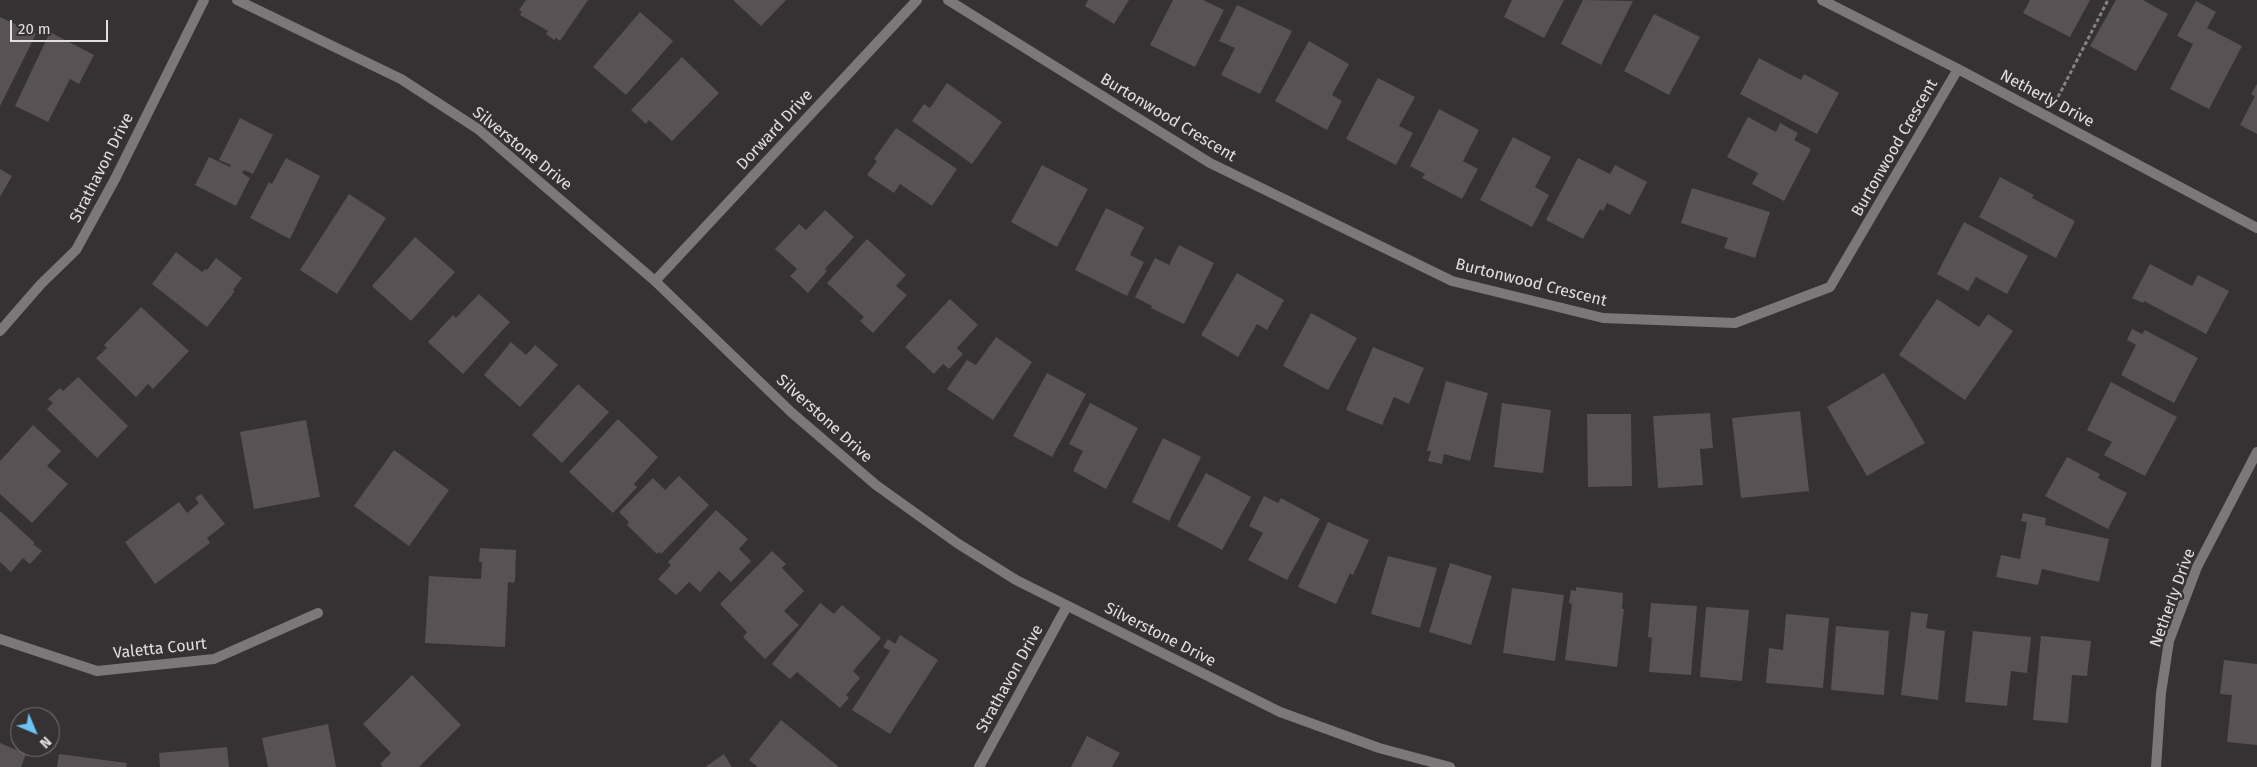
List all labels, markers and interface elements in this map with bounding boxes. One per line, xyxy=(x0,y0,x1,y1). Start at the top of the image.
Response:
scale bar xyxy=(12,10,110,42)
text: 20 m xyxy=(18,20,51,38)
street label: Netherly Drive xyxy=(1997,66,2097,132)
street label: Burtonwood Crescent xyxy=(1097,70,1239,166)
street label: Burtonwood Crescent xyxy=(1848,76,1942,220)
street label: Dorward Drive xyxy=(733,86,817,174)
street label: Silverstone Drive xyxy=(468,103,576,195)
street label: Strathavon Drive xyxy=(66,110,138,226)
street label: Burtonwood Crescent xyxy=(1453,255,1609,311)
street label: Silverstone Drive xyxy=(772,371,876,467)
street label: Netherly Drive xyxy=(2146,546,2200,650)
street label: Silverstone Drive xyxy=(1101,599,1219,671)
street label: Strathavon Drive xyxy=(972,622,1048,736)
street label: Valetta Court xyxy=(112,635,208,663)
north arrow xyxy=(10,707,60,757)
text: N xyxy=(36,733,55,752)

